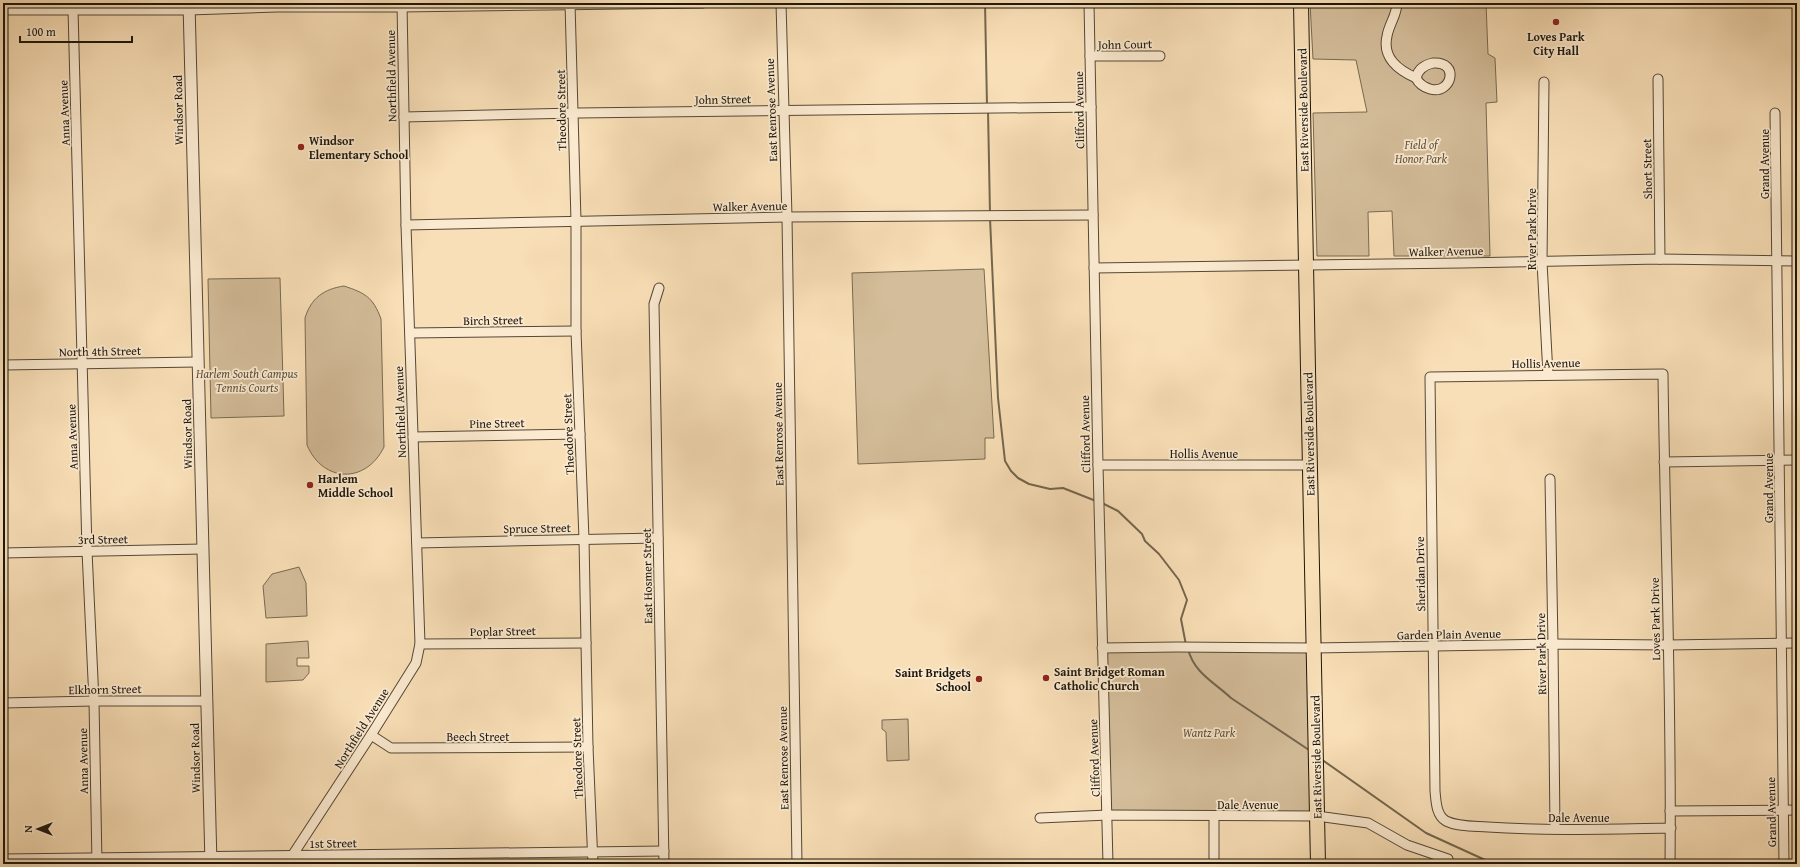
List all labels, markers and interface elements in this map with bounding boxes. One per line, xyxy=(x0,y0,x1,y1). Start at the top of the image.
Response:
marker: Loves Park City Hall xyxy=(1551,17,1561,27)
scale bar xyxy=(20,18,132,44)
text: 100 m xyxy=(26,23,56,40)
place label: Loves Park City Hall xyxy=(1527,28,1585,59)
street label: Northfield Avenue xyxy=(382,29,400,122)
street label: John Court xyxy=(1096,35,1153,53)
street label: East Riverside Boulevard xyxy=(1293,47,1313,172)
street label: East Renrose Avenue xyxy=(761,58,781,162)
street label: Theodore Street xyxy=(552,69,570,151)
street label: Clifford Avenue xyxy=(1070,71,1088,149)
street label: Windsor Road xyxy=(169,74,187,145)
street label: Anna Avenue xyxy=(54,79,74,146)
street label: John Street xyxy=(693,90,752,108)
street label: Grand Avenue xyxy=(1756,129,1773,199)
place label: Windsor Elementary School xyxy=(309,132,409,163)
park label: Field of Honor Park xyxy=(1394,136,1447,167)
street label: Short Street xyxy=(1638,138,1656,200)
marker: Windsor Elementary School xyxy=(296,142,306,152)
street label: River Park Drive xyxy=(1523,188,1540,270)
street label: Walker Avenue xyxy=(712,197,788,215)
street label: Walker Avenue xyxy=(1408,242,1484,260)
street label: Birch Street xyxy=(463,311,524,329)
street label: North 4th Street xyxy=(59,342,142,360)
street label: Hollis Avenue xyxy=(1512,354,1581,372)
park label: Harlem South Campus Tennis Courts xyxy=(195,365,299,396)
street label: Northfield Avenue xyxy=(390,365,410,458)
street label: East Riverside Boulevard xyxy=(1299,371,1319,496)
street label: East Renrose Avenue xyxy=(769,382,787,486)
street label: Theodore Street xyxy=(558,392,578,475)
street label: Clifford Avenue xyxy=(1076,395,1094,473)
street label: Windsor Road xyxy=(178,398,196,469)
street label: Anna Avenue xyxy=(62,403,82,470)
street label: Pine Street xyxy=(469,414,525,432)
street label: Hollis Avenue xyxy=(1170,445,1239,462)
street label: Grand Avenue xyxy=(1760,453,1777,523)
place label: Harlem Middle School xyxy=(318,470,394,501)
marker: Harlem Middle School xyxy=(305,480,315,490)
street label: Spruce Street xyxy=(503,519,572,537)
street label: East Hosmer Street xyxy=(638,527,656,624)
street label: 3rd Street xyxy=(78,530,129,548)
street label: Sheridan Drive xyxy=(1411,536,1429,612)
street label: Loves Park Drive xyxy=(1646,577,1664,661)
street label: River Park Drive xyxy=(1532,613,1550,695)
street label: Poplar Street xyxy=(470,622,537,640)
street label: Garden Plain Avenue xyxy=(1397,625,1502,643)
place label: Saint Bridget Roman Catholic Church xyxy=(1054,663,1165,694)
place label: Saint Bridgets School xyxy=(895,664,971,695)
marker: Saint Bridget Roman Catholic Church xyxy=(1041,673,1051,683)
marker: Saint Bridgets School xyxy=(974,674,984,684)
street label: Elkhorn Street xyxy=(68,680,142,698)
street label: Northfield Avenue xyxy=(329,684,393,772)
street label: East Riverside Boulevard xyxy=(1306,694,1326,819)
street label: East Renrose Avenue xyxy=(774,706,792,810)
street label: Theodore Street xyxy=(567,716,587,799)
street label: Clifford Avenue xyxy=(1084,718,1104,797)
street label: Windsor Road xyxy=(186,722,204,793)
park label: Wantz Park xyxy=(1183,724,1236,741)
street label: Anna Avenue xyxy=(74,728,92,794)
street label: Beech Street xyxy=(447,728,510,745)
street label: Grand Avenue xyxy=(1762,776,1780,847)
street label: Dale Avenue xyxy=(1217,796,1279,813)
north arrow xyxy=(18,809,58,849)
street label: Dale Avenue xyxy=(1548,809,1610,826)
text: N xyxy=(20,825,36,833)
street label: 1st Street xyxy=(309,834,358,852)

